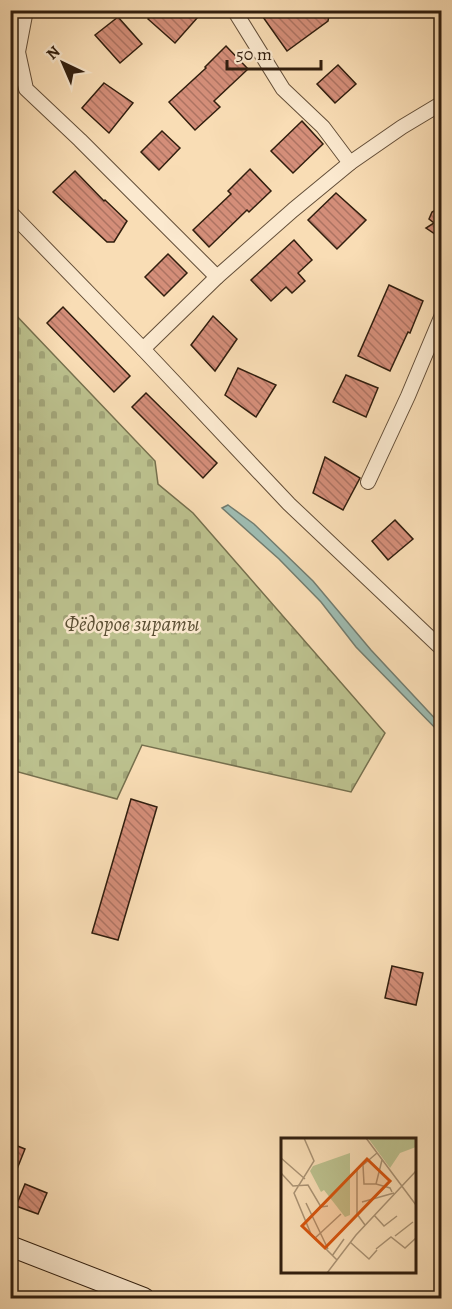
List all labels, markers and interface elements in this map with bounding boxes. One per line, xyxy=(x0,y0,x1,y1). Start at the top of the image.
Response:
north arrow xyxy=(33,33,93,93)
scale bar xyxy=(227,33,322,71)
text: N xyxy=(41,41,65,65)
text: 50 m xyxy=(236,42,272,66)
park label: Фёдоров зираты xyxy=(65,610,200,638)
inset map xyxy=(281,1138,416,1273)

